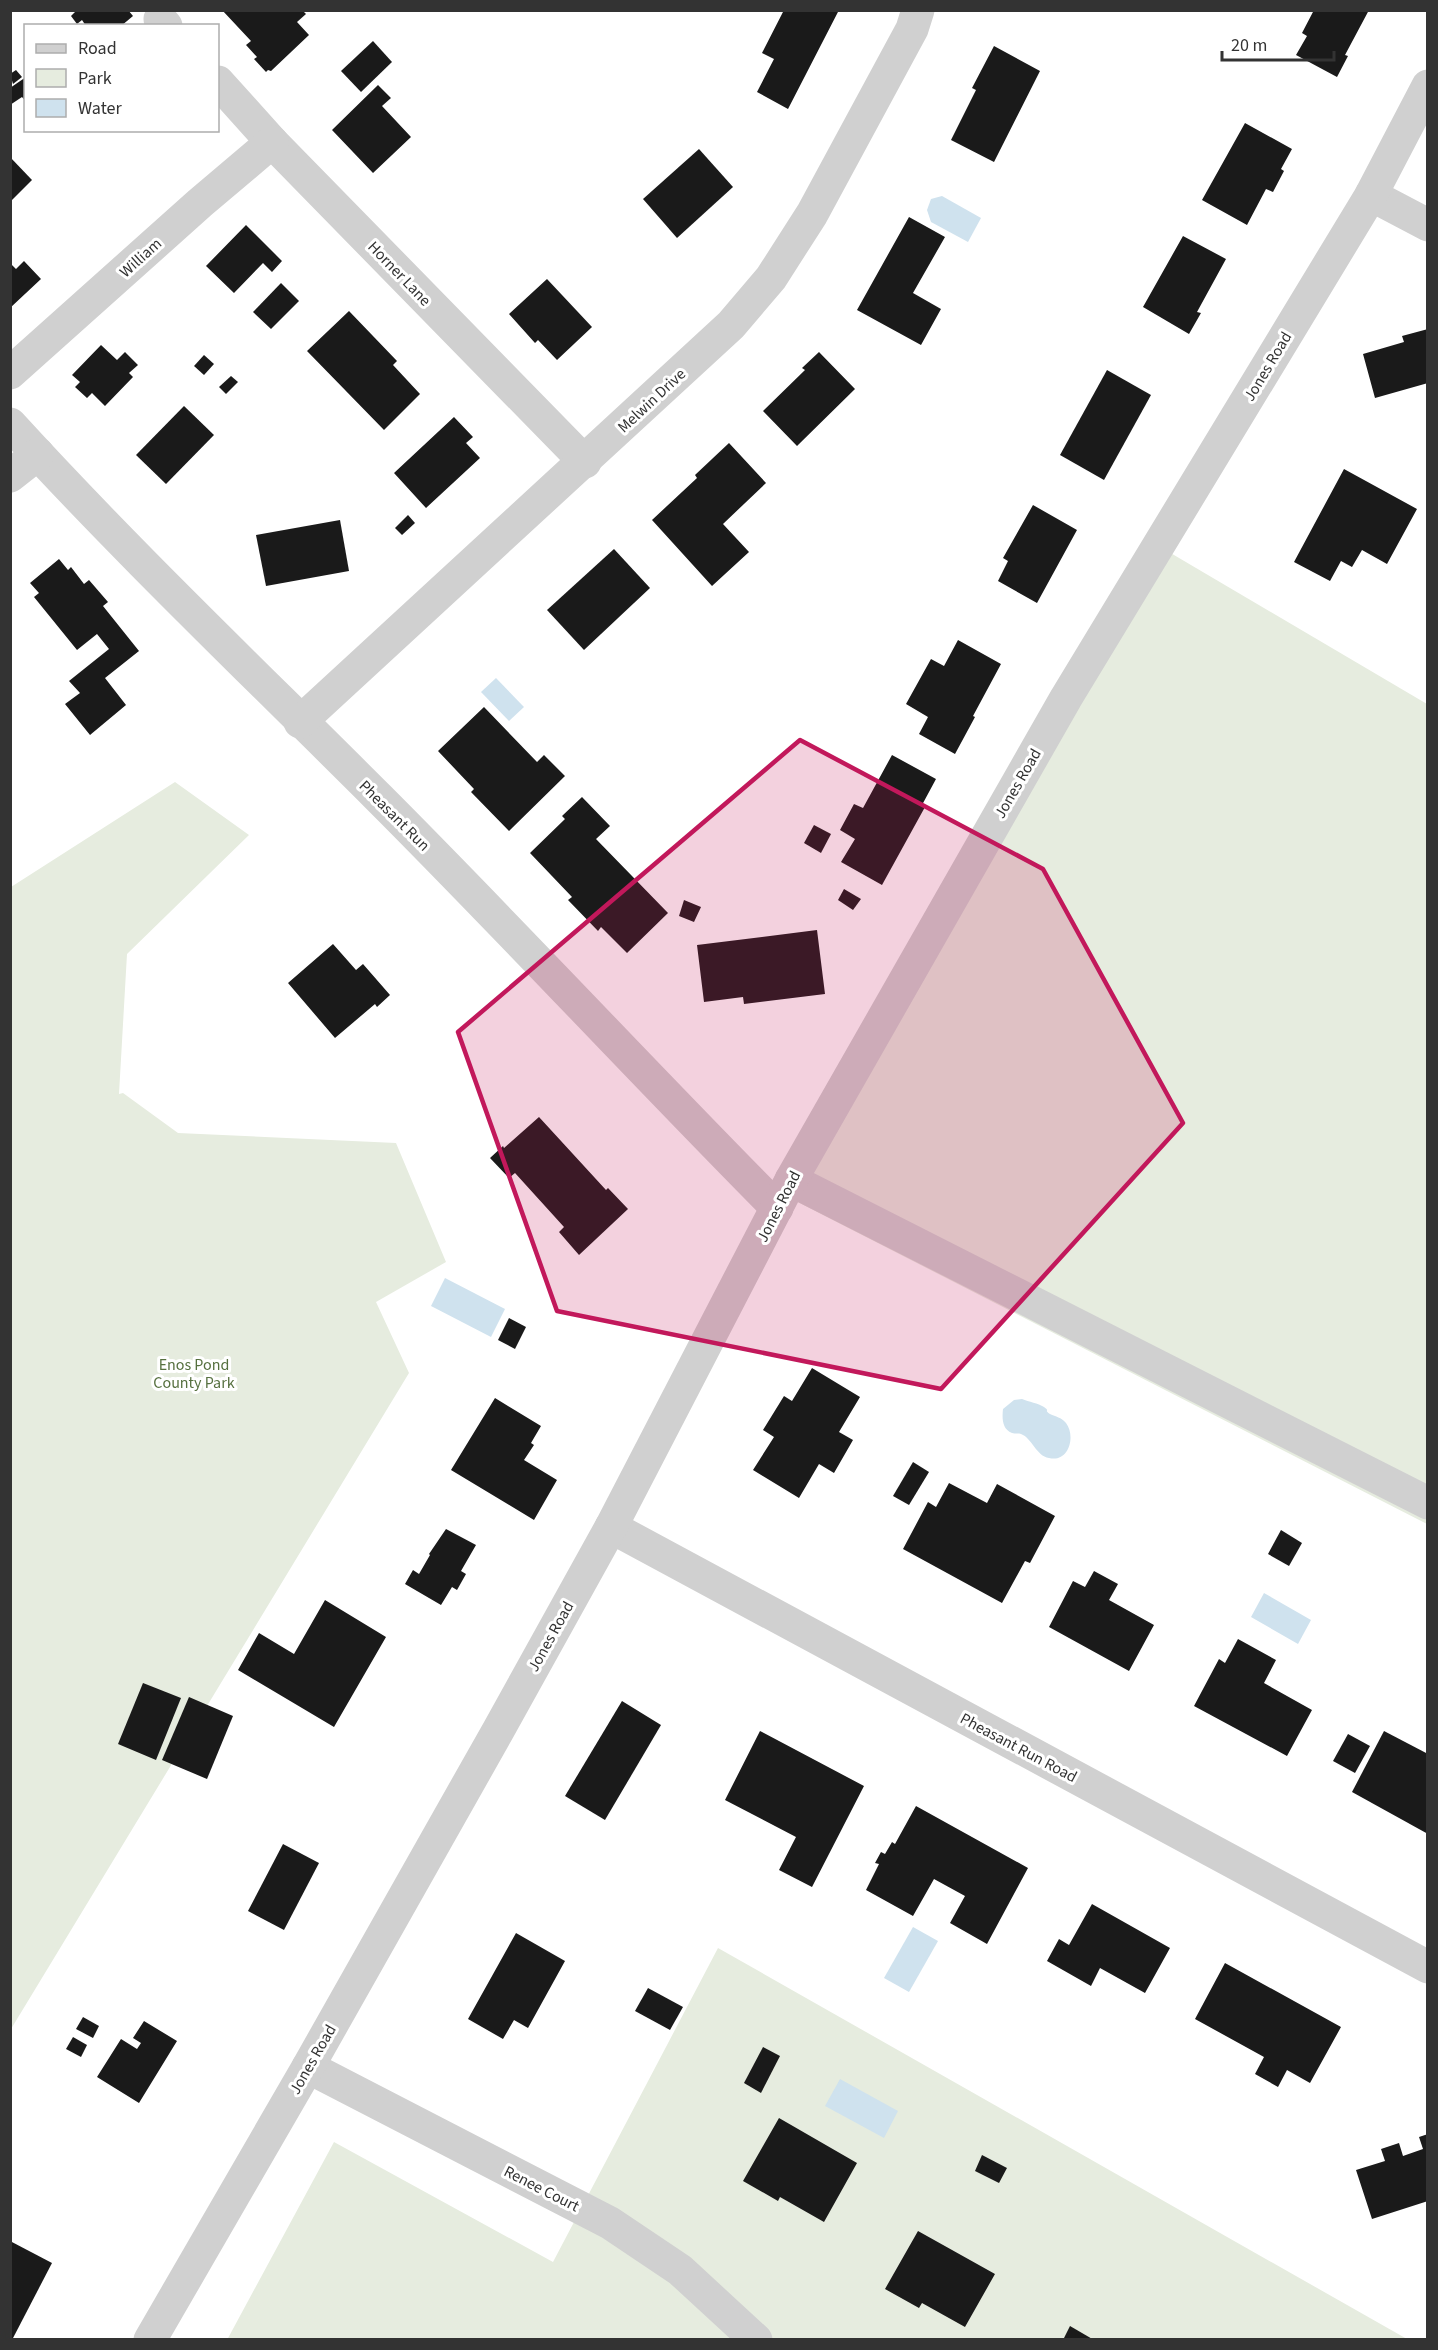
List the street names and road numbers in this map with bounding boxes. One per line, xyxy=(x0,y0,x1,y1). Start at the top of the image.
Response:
street label: William xyxy=(115,233,167,283)
street label: Horner Lane xyxy=(363,236,436,311)
street label: Jones Road xyxy=(1239,328,1297,405)
street label: Melwin Drive xyxy=(613,363,691,438)
street label: Jones Road xyxy=(989,745,1047,822)
street label: Pheasant Run xyxy=(354,775,435,856)
street label: Jones Road xyxy=(752,1167,806,1246)
street label: Jones Road xyxy=(523,1597,579,1676)
street label: Pheasant Run Road xyxy=(956,1708,1081,1788)
street label: Jones Road xyxy=(284,2021,342,2098)
street label: Renee Court xyxy=(500,2160,584,2218)

